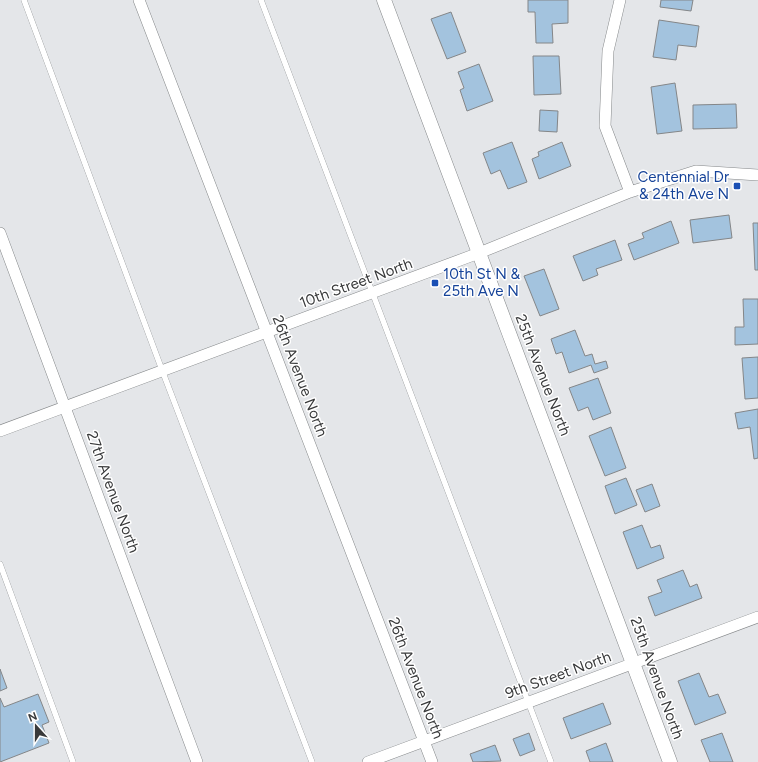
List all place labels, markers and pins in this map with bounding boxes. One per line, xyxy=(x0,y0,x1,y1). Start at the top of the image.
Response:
place label: Centennial Dr & 24th Ave N xyxy=(638,168,729,203)
marker: Centennial Dr & 24th Ave N xyxy=(732,181,742,191)
place label: 10th St N & 25th Ave N xyxy=(443,265,520,300)
marker: 10th St N & 25th Ave N xyxy=(430,278,440,288)

